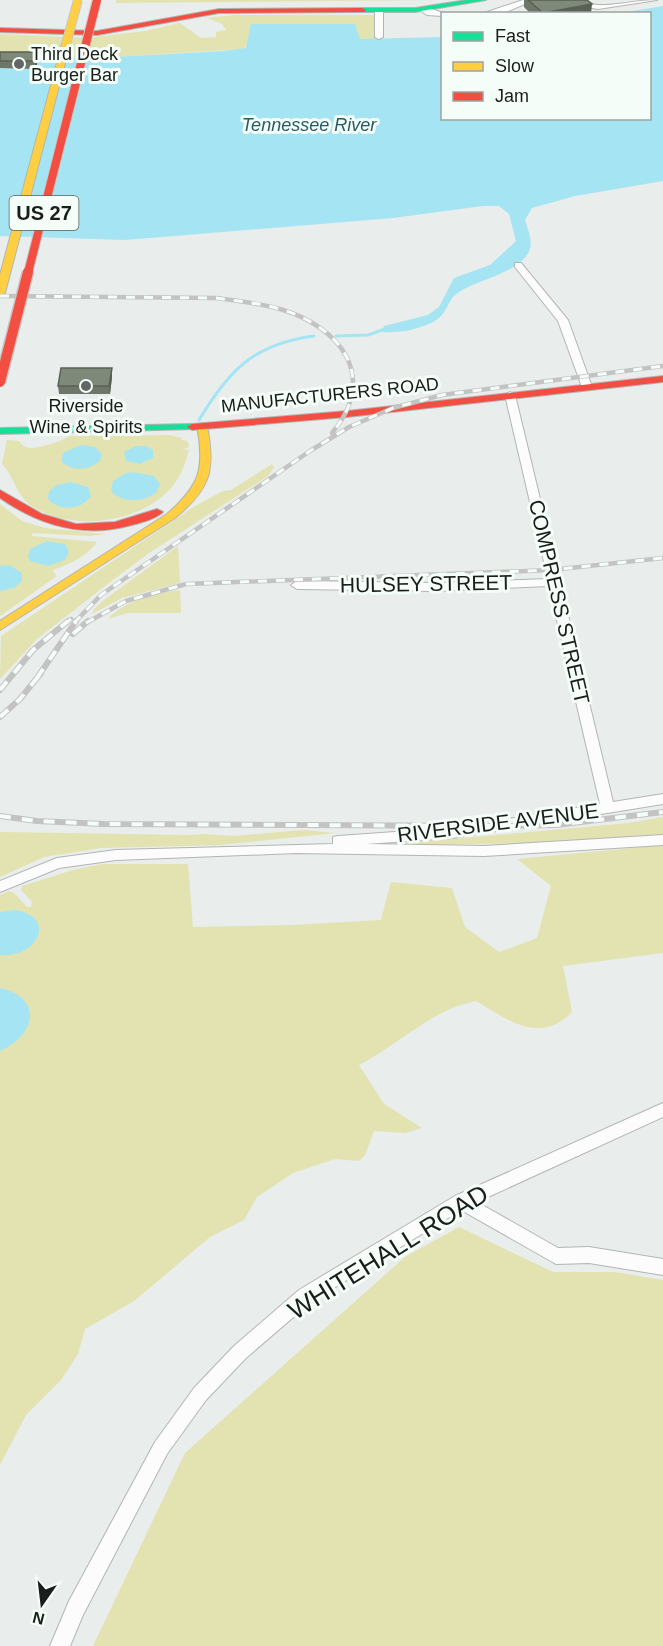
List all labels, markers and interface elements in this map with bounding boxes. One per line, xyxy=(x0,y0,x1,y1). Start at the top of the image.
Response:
legend xyxy=(441,12,651,120)
text: Fast xyxy=(495,26,530,46)
place label: Third Deck Burger Bar xyxy=(31,44,119,85)
text: Slow xyxy=(495,56,535,76)
marker: Third Deck Burger Bar xyxy=(12,57,26,71)
text: Jam xyxy=(495,86,529,106)
water label: Tennessee River xyxy=(242,115,377,135)
road number: US 27 xyxy=(9,196,78,230)
street label: MANUFACTURERS ROAD xyxy=(220,374,440,416)
marker: Riverside Wine & Spirits xyxy=(79,379,93,393)
place label: Riverside Wine & Spirits xyxy=(29,396,143,437)
street label: COMPRESS STREET xyxy=(525,498,594,706)
street label: HULSEY STREET xyxy=(340,570,513,597)
street label: RIVERSIDE AVENUE xyxy=(396,799,600,846)
street label: WHITEHALL ROAD xyxy=(282,1178,494,1326)
north arrow xyxy=(12,1574,72,1634)
text: N xyxy=(31,1608,46,1628)

